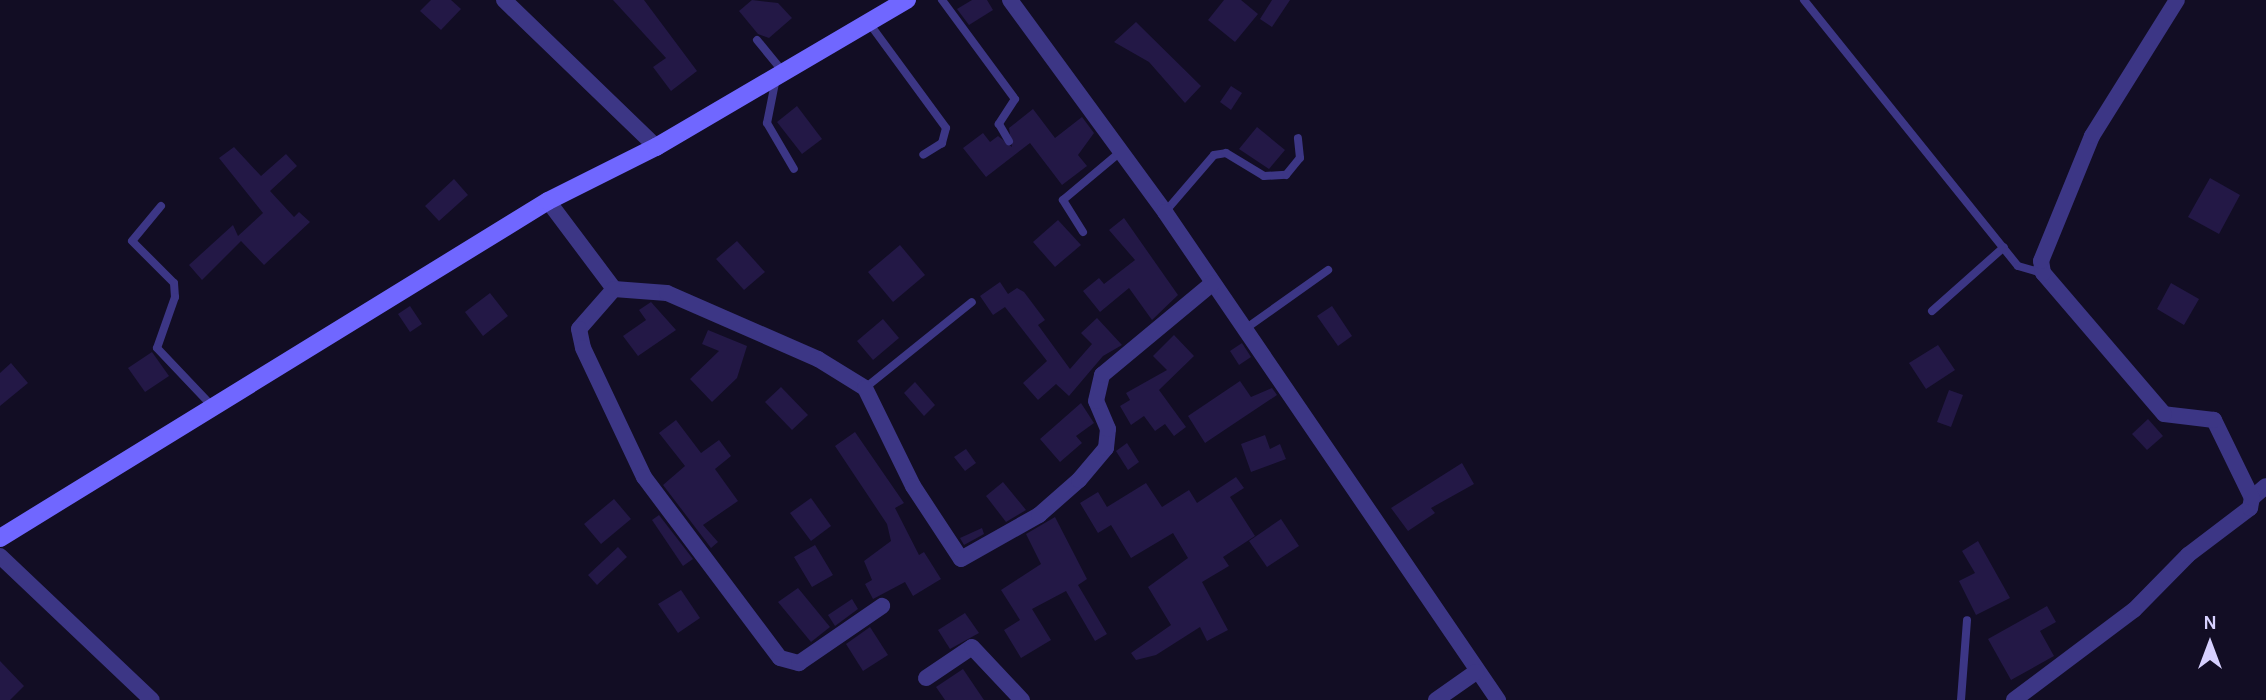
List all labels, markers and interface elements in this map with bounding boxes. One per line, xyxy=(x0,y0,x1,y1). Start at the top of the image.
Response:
north arrow xyxy=(2175,609,2245,679)
text: N xyxy=(2203,612,2217,634)

